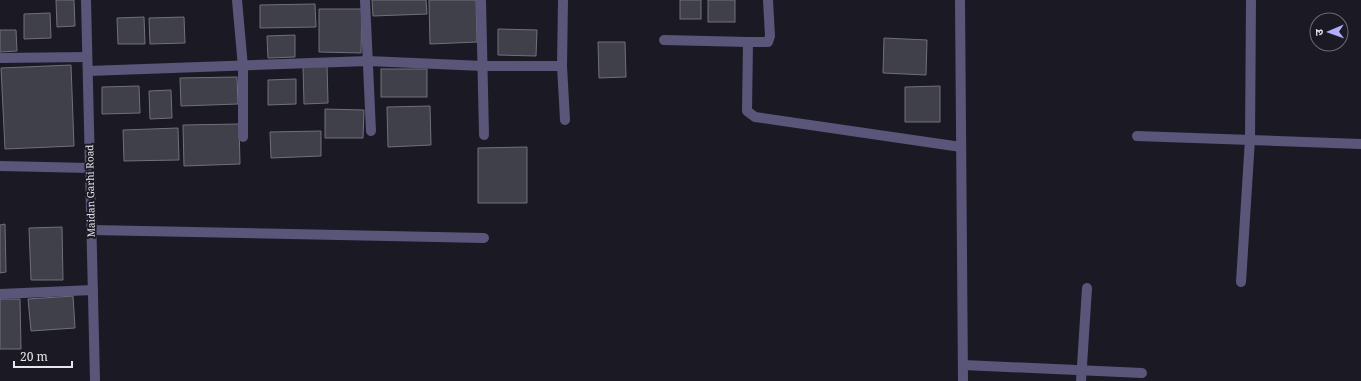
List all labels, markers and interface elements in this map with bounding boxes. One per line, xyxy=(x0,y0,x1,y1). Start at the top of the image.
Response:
north arrow xyxy=(1309,12,1349,52)
text: उ xyxy=(1311,28,1326,36)
street label: Maidan Garhi Road xyxy=(82,145,98,237)
scale bar xyxy=(14,343,72,369)
text: 20 m xyxy=(20,348,48,365)

